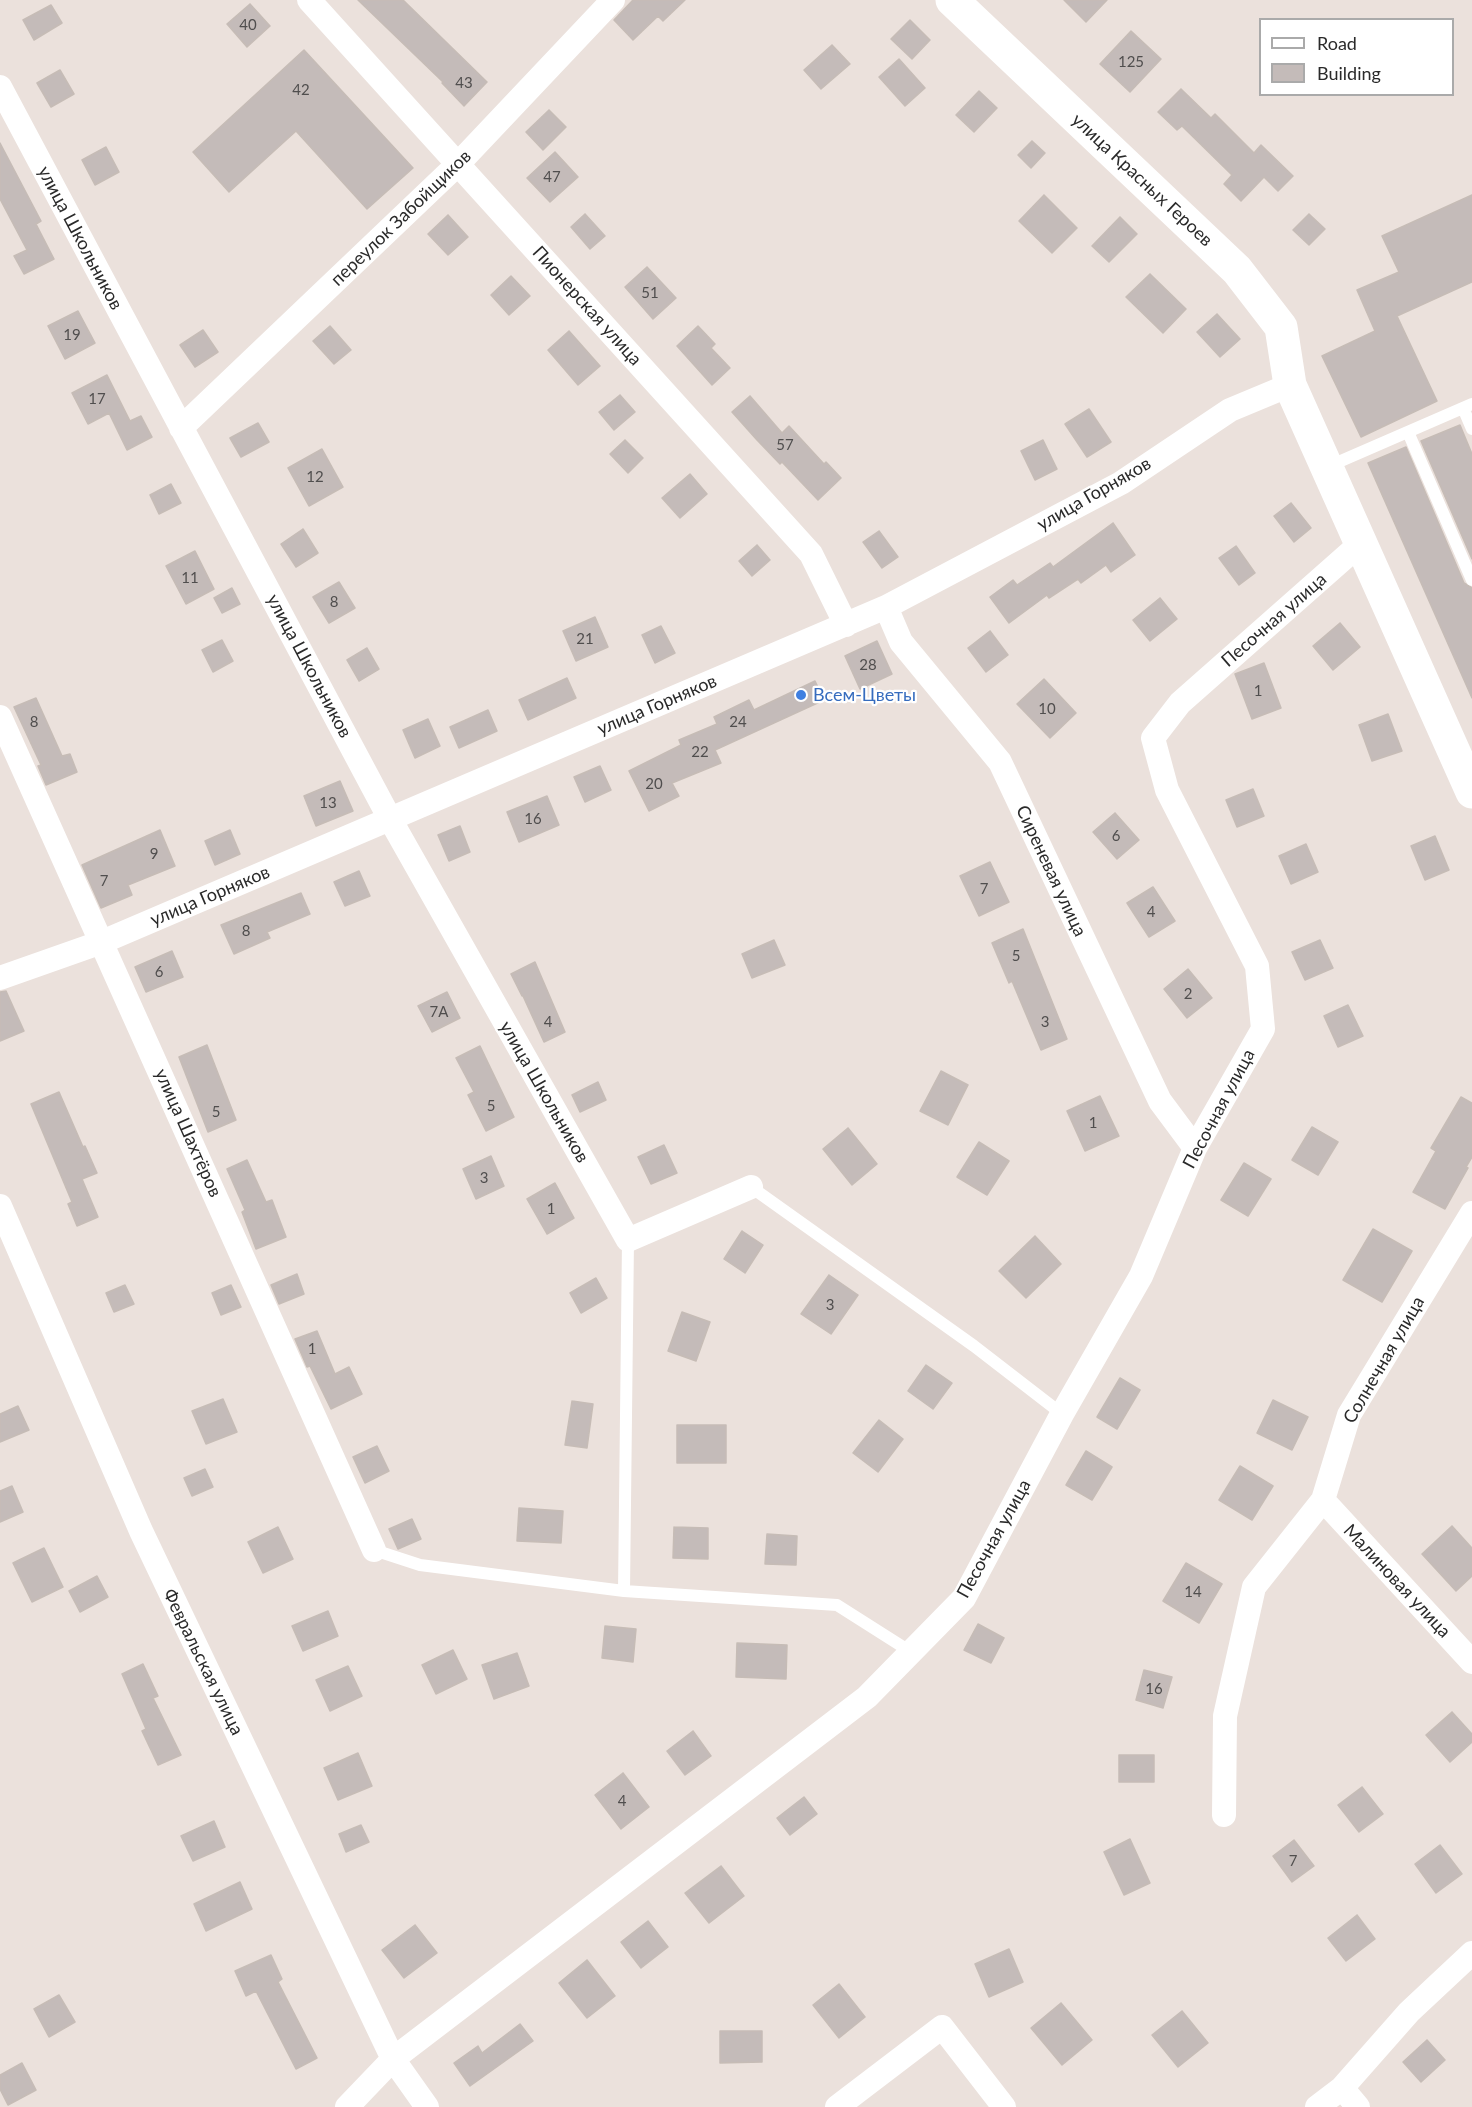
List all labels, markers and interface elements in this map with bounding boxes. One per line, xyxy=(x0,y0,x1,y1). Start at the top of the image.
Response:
house number: 40 xyxy=(239,16,257,34)
legend xyxy=(1259,18,1454,96)
text: Road xyxy=(1317,32,1357,54)
house number: 125 xyxy=(1118,53,1144,71)
text: Building xyxy=(1317,62,1381,84)
house number: 43 xyxy=(455,74,473,92)
house number: 42 xyxy=(292,81,310,99)
street label: улица Красных Героев xyxy=(1067,109,1217,251)
street label: переулок Забойщиков xyxy=(326,145,476,291)
street label: улица Школьников xyxy=(33,162,127,314)
house number: 47 xyxy=(543,168,561,186)
street label: Пионерская улица xyxy=(528,242,646,370)
house number: 51 xyxy=(641,284,659,302)
house number: 19 xyxy=(63,326,81,344)
house number: 17 xyxy=(88,390,106,408)
house number: 57 xyxy=(776,436,794,454)
street label: улица Горняков xyxy=(1033,453,1155,535)
house number: 12 xyxy=(306,468,324,486)
house number: 11 xyxy=(181,569,199,587)
street label: Песочная улица xyxy=(1217,569,1331,671)
street label: улица Школьников xyxy=(262,590,356,742)
house number: 8 xyxy=(330,593,338,611)
house number: 21 xyxy=(576,630,594,648)
house number: 28 xyxy=(859,656,877,674)
street label: улица Горняков xyxy=(594,670,720,740)
house number: 1 xyxy=(1254,682,1262,700)
place label: Всем-Цветы xyxy=(813,684,916,706)
marker: Всем-Цветы xyxy=(794,688,808,702)
house number: 10 xyxy=(1038,700,1056,718)
house number: 8 xyxy=(30,713,38,731)
house number: 24 xyxy=(729,713,747,731)
house number: 22 xyxy=(691,743,709,761)
house number: 20 xyxy=(645,775,663,793)
house number: 13 xyxy=(319,794,337,812)
street label: Сиреневая улица xyxy=(1011,802,1091,940)
house number: 16 xyxy=(524,810,542,828)
house number: 6 xyxy=(1112,827,1120,845)
house number: 9 xyxy=(150,845,158,863)
street label: улица Горняков xyxy=(147,861,273,931)
house number: 7 xyxy=(100,872,108,890)
house number: 7 xyxy=(980,880,988,898)
house number: 4 xyxy=(1147,903,1155,921)
house number: 8 xyxy=(242,922,250,940)
house number: 5 xyxy=(1012,947,1020,965)
house number: 6 xyxy=(155,963,163,981)
house number: 2 xyxy=(1184,985,1192,1003)
house number: 7А xyxy=(430,1003,448,1021)
house number: 4 xyxy=(544,1013,552,1031)
house number: 3 xyxy=(1041,1013,1049,1031)
street label: улица Школьников xyxy=(495,1017,593,1167)
street label: Песочная улица xyxy=(1178,1046,1260,1172)
street label: улица Шахтёров xyxy=(150,1065,226,1201)
house number: 5 xyxy=(487,1097,495,1115)
house number: 5 xyxy=(212,1103,220,1121)
house number: 1 xyxy=(1089,1114,1097,1132)
house number: 3 xyxy=(480,1169,488,1187)
house number: 1 xyxy=(547,1200,555,1218)
street label: Солнечная улица xyxy=(1339,1293,1429,1427)
house number: 3 xyxy=(826,1296,834,1314)
house number: 1 xyxy=(308,1340,316,1358)
street label: Песочная улица xyxy=(953,1476,1035,1602)
street label: Малиновая улица xyxy=(1339,1520,1455,1642)
house number: 14 xyxy=(1184,1583,1202,1601)
street label: Февральская улица xyxy=(158,1585,248,1739)
house number: 16 xyxy=(1145,1680,1163,1698)
house number: 4 xyxy=(618,1792,626,1810)
house number: 7 xyxy=(1289,1852,1297,1870)

